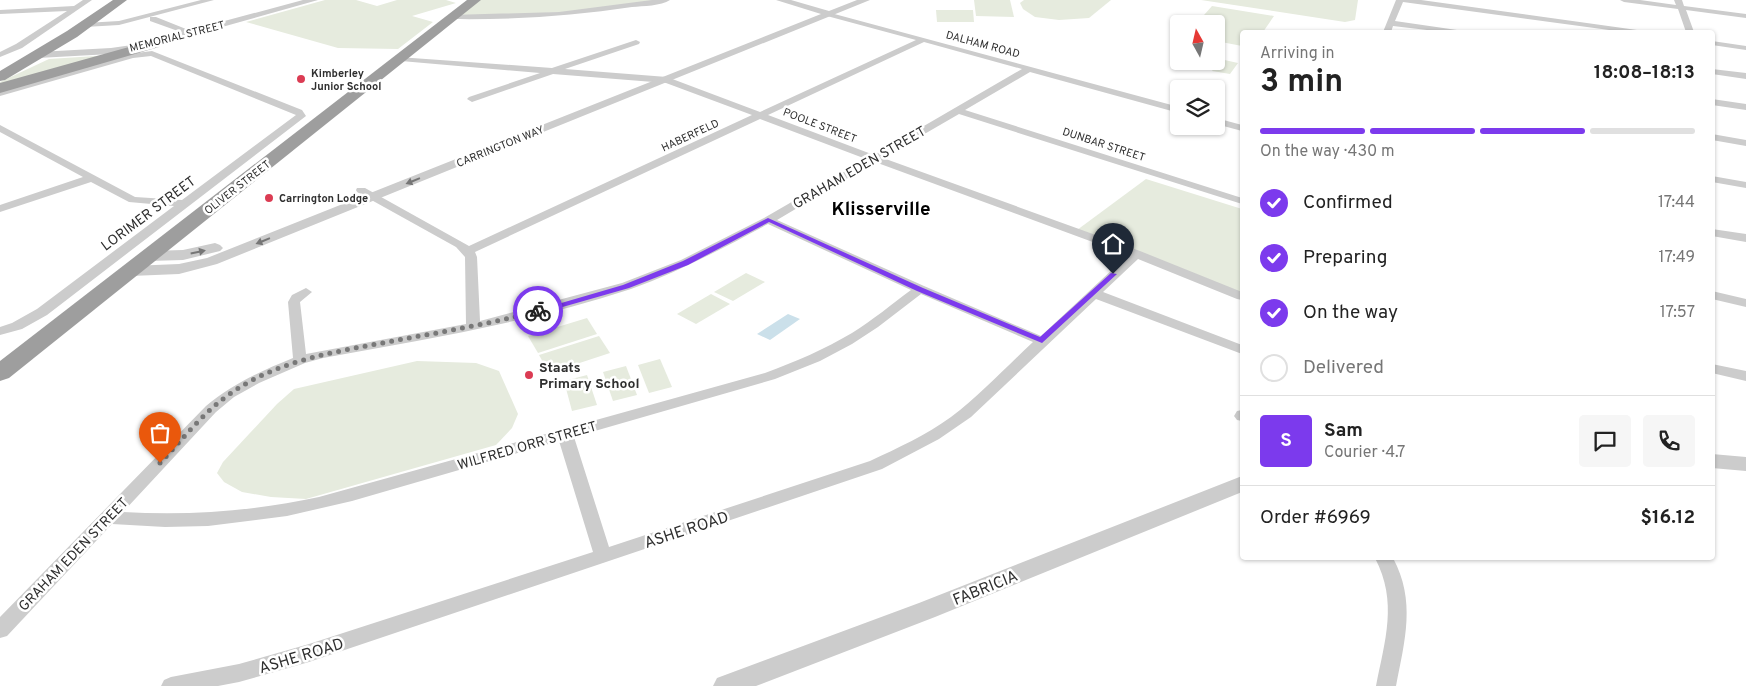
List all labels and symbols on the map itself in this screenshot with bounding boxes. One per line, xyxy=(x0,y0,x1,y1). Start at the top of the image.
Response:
north arrow xyxy=(1170,15,1225,70)
street label: MEMORIAL STREET xyxy=(128,18,226,56)
street label: DALHAM ROAD xyxy=(944,28,1021,62)
place label: Kimberley Junior School xyxy=(311,67,382,94)
marker: Kimberley Junior School xyxy=(295,73,307,85)
street label: POOLE STREET xyxy=(781,105,858,146)
street label: HABERFELD xyxy=(659,116,722,155)
street label: CARRINGTON WAY xyxy=(454,123,546,171)
street label: GRAHAM EDEN STREET xyxy=(790,123,929,213)
street label: DUNBAR STREET xyxy=(1060,125,1147,165)
street label: OLIVER STREET xyxy=(202,158,274,218)
street label: LORIMER STREET xyxy=(98,173,199,255)
one-way arrow xyxy=(406,178,421,185)
marker: Carrington Lodge xyxy=(263,192,275,204)
place label: Carrington Lodge xyxy=(279,192,368,206)
district label: Klisserville xyxy=(831,198,931,222)
pin xyxy=(1092,223,1134,274)
one-way arrow xyxy=(255,238,270,245)
one-way arrow xyxy=(190,248,206,256)
courier xyxy=(513,286,563,336)
place label: Staats Primary School xyxy=(539,360,640,393)
marker: Staats Primary School xyxy=(523,369,535,381)
pin xyxy=(139,412,181,463)
street label: WILFRED ORR STREET xyxy=(456,418,599,474)
street label: GRAHAM EDEN STREET xyxy=(16,495,133,615)
street label: ASHE ROAD xyxy=(642,508,731,554)
street label: FABRICIA xyxy=(950,567,1021,611)
street label: ASHE ROAD xyxy=(257,635,346,679)

